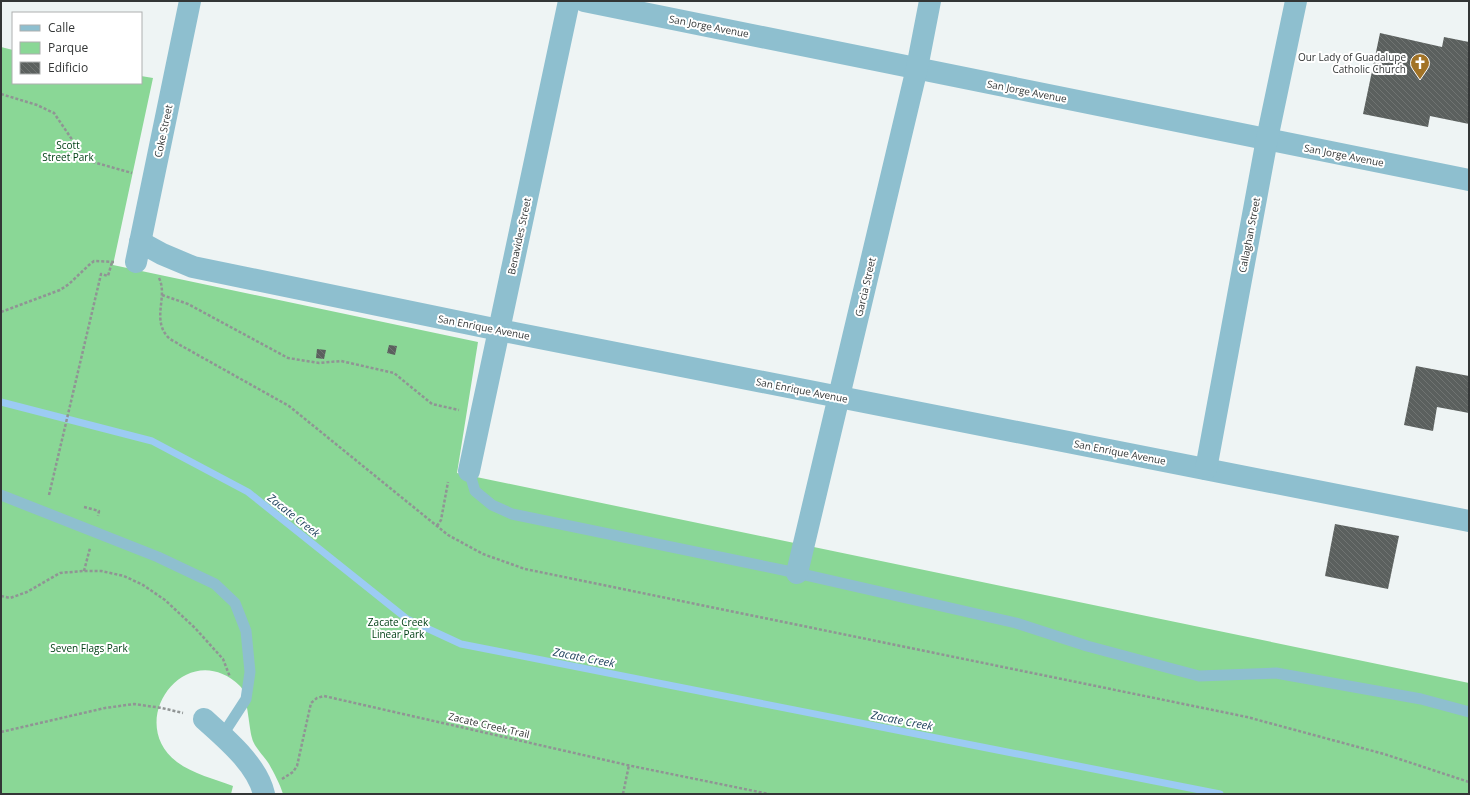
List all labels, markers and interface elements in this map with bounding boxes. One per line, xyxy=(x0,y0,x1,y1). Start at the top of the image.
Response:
street label: San Jorge Avenue xyxy=(668,11,750,41)
legend xyxy=(12,12,142,84)
text: Calle xyxy=(48,19,75,36)
text: Parque xyxy=(48,39,88,56)
place label: Our Lady of Guadalupe Catholic Church xyxy=(1298,50,1406,76)
church icon: Our Lady of Guadalupe Catholic Church xyxy=(1409,52,1431,80)
text: Edificio xyxy=(48,59,88,76)
street label: San Jorge Avenue xyxy=(986,76,1068,106)
street label: Coke Street xyxy=(151,103,176,159)
park label: Scott Street Park xyxy=(42,138,94,164)
street label: San Jorge Avenue xyxy=(1303,140,1385,170)
street label: Benavides Street xyxy=(504,196,534,276)
street label: Callaghan Street xyxy=(1235,196,1263,274)
street label: Garcia Street xyxy=(851,256,879,318)
street label: San Enrique Avenue xyxy=(437,311,532,343)
street label: San Enrique Avenue xyxy=(755,374,850,406)
street label: San Enrique Avenue xyxy=(1073,436,1168,468)
water label: Zacate Creek xyxy=(264,489,324,540)
park label: Zacate Creek Linear Park xyxy=(368,615,429,641)
park label: Seven Flags Park xyxy=(50,641,128,655)
water label: Zacate Creek xyxy=(551,643,617,670)
water label: Zacate Creek xyxy=(869,706,935,733)
street label: Zacate Creek Trail xyxy=(447,709,531,741)

